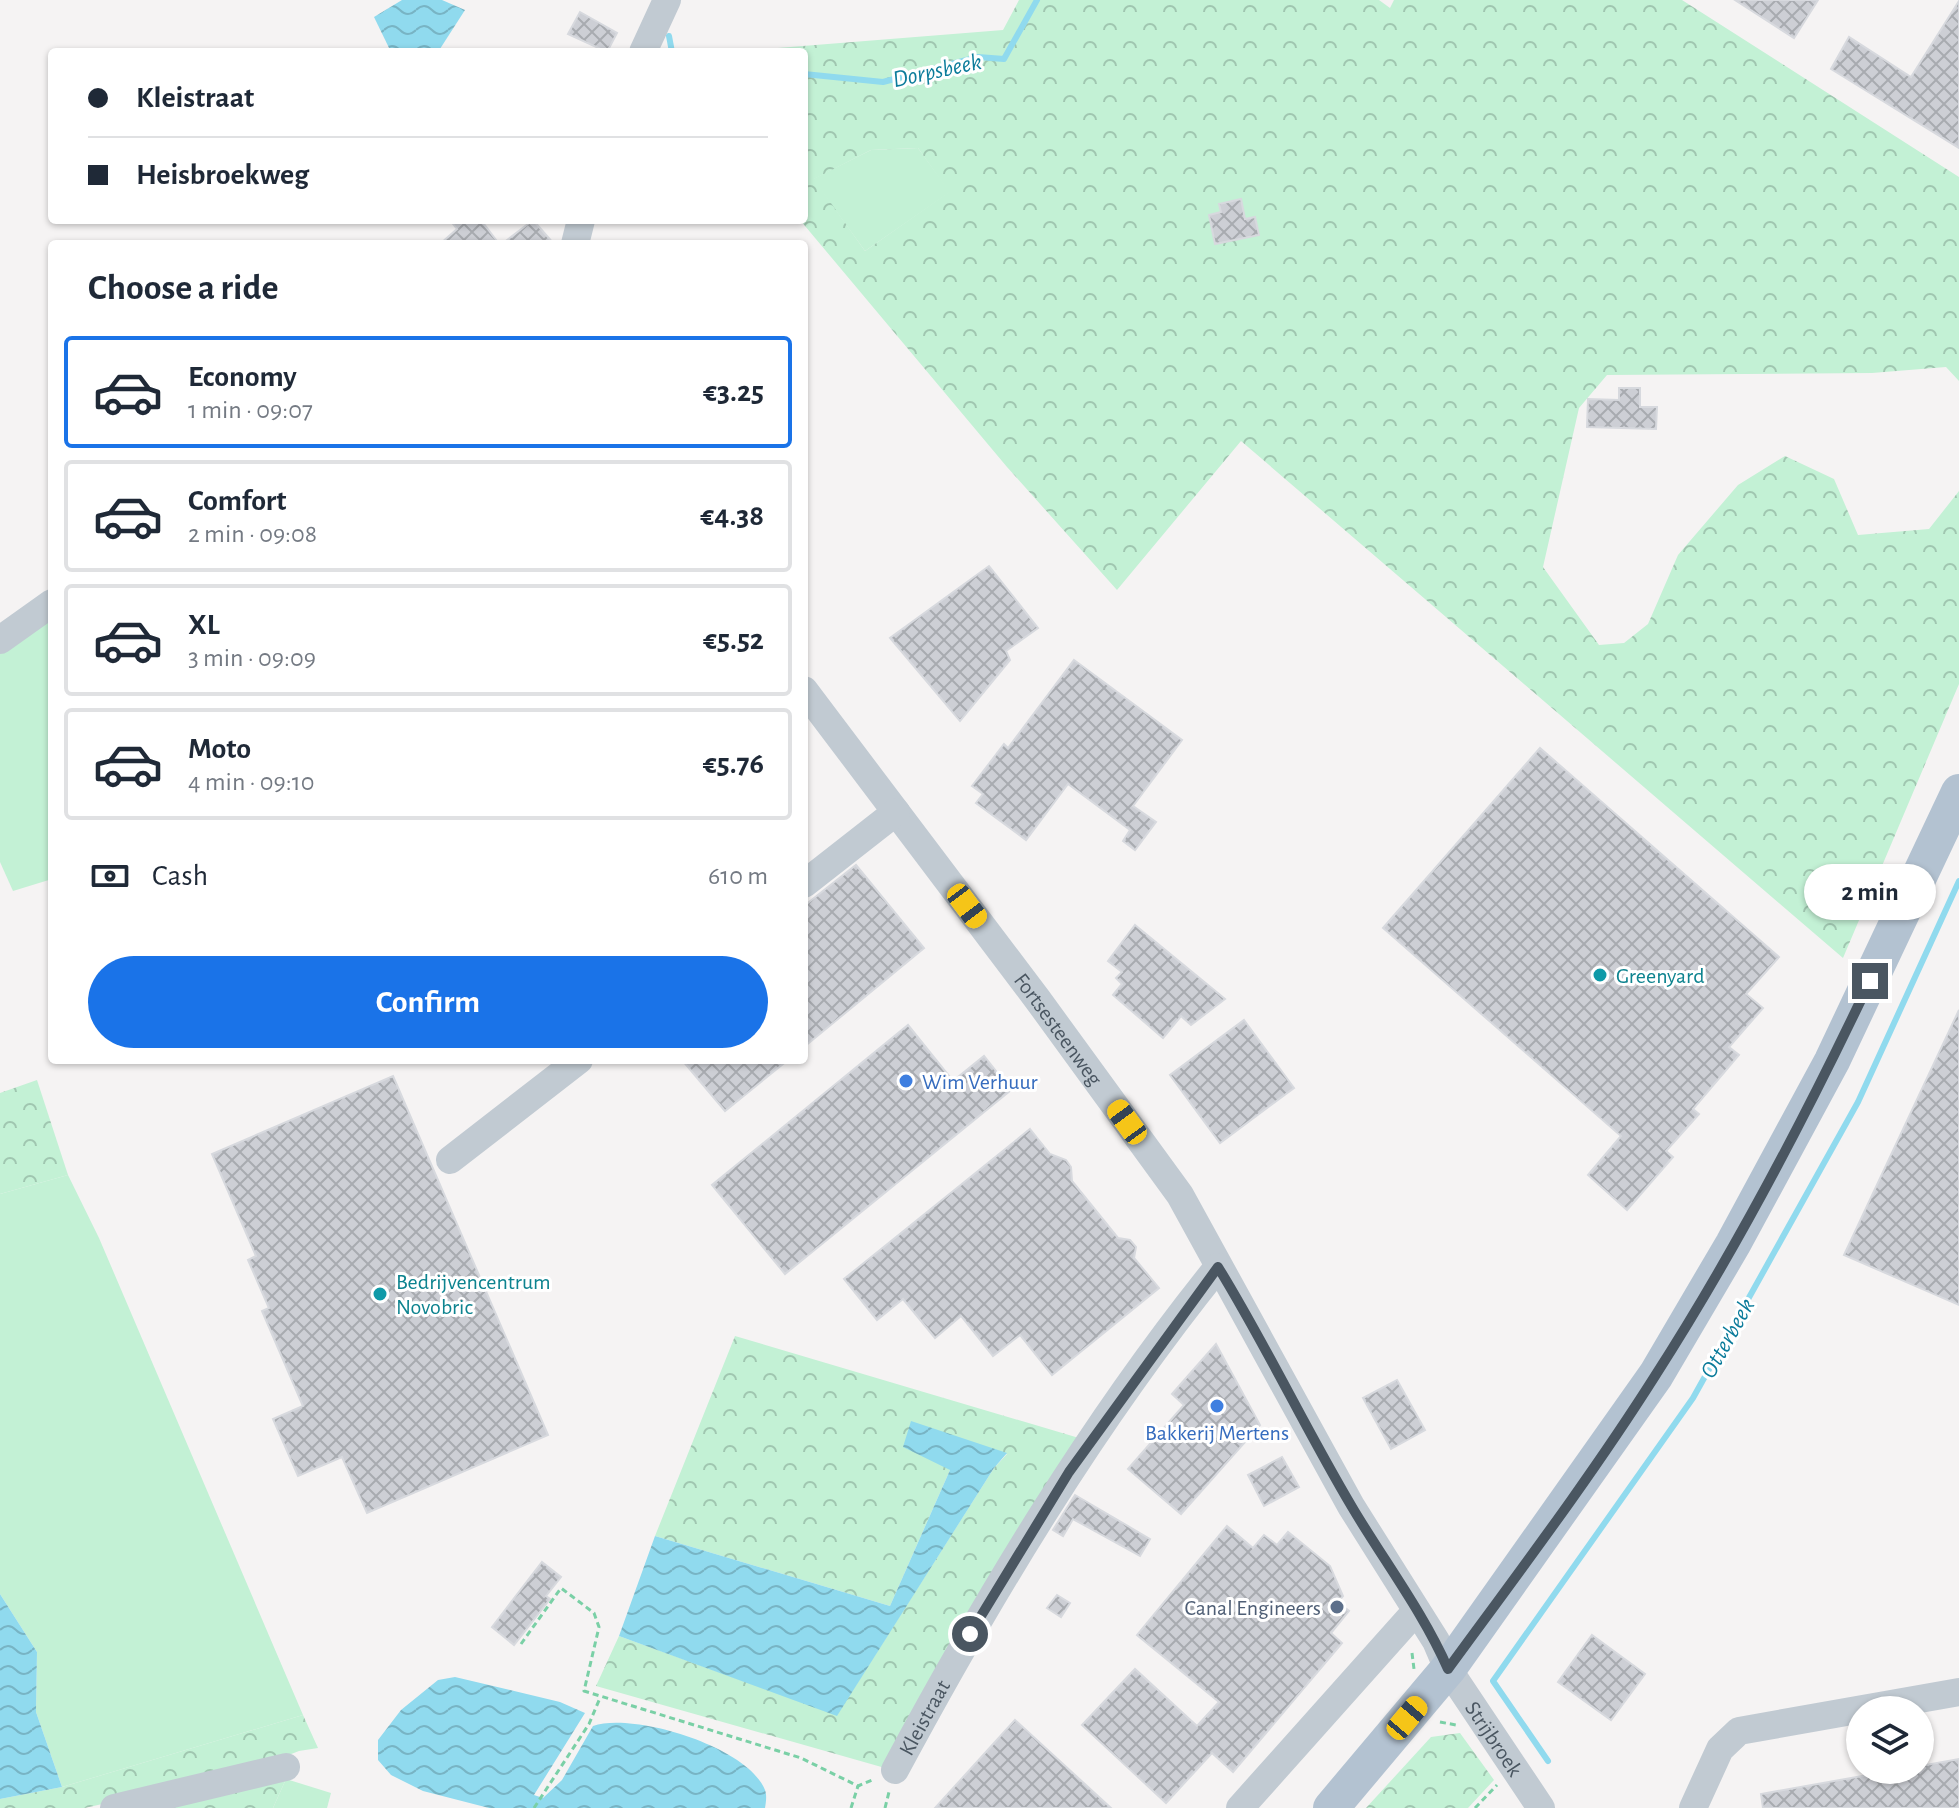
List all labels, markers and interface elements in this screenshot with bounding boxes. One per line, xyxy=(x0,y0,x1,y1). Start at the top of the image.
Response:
water label: Dorpsbeek xyxy=(890,50,984,92)
text: Kleistraat xyxy=(136,83,254,113)
text: Heisbroekweg xyxy=(136,160,309,190)
text: Choose a ride xyxy=(88,270,278,306)
icon: car xyxy=(92,356,164,428)
text: Economy xyxy=(188,362,297,392)
text: €3.25 xyxy=(703,377,764,407)
text: 1 min · 09:07 xyxy=(188,397,313,423)
icon: car xyxy=(92,480,164,552)
text: Comfort xyxy=(188,486,287,516)
text: €4.38 xyxy=(700,501,764,531)
text: 2 min · 09:08 xyxy=(188,521,317,547)
icon: car xyxy=(92,604,164,676)
text: XL xyxy=(188,610,220,640)
text: €5.52 xyxy=(703,625,764,655)
text: 3 min · 09:09 xyxy=(188,645,316,671)
icon: car xyxy=(92,728,164,800)
text: Moto xyxy=(188,734,251,764)
text: €5.76 xyxy=(703,749,764,779)
text: 4 min · 09:10 xyxy=(188,769,314,795)
icon: cash xyxy=(88,854,132,898)
text: Cash xyxy=(152,861,208,891)
text: 610 m xyxy=(708,863,768,889)
callout: 2 min xyxy=(1804,865,1936,921)
text: 2 min xyxy=(1841,879,1899,905)
car xyxy=(943,880,991,932)
button: Confirm xyxy=(88,956,768,1048)
route end xyxy=(1852,963,1888,999)
place label: Greenyard xyxy=(1616,965,1705,987)
marker: Greenyard xyxy=(1591,966,1609,984)
street label: Fortsesteenweg xyxy=(1010,969,1106,1090)
place label: Wim Verhuur xyxy=(922,1071,1038,1093)
marker: Wim Verhuur xyxy=(897,1072,915,1090)
car xyxy=(1103,1096,1151,1148)
place label: Bedrijvencentrum Novobric xyxy=(396,1271,551,1318)
marker: Bedrijvencentrum Novobric xyxy=(371,1285,389,1303)
water label: Otterbeek xyxy=(1696,1295,1759,1382)
marker: Bakkerij Mertens xyxy=(1208,1397,1226,1415)
place label: Bakkerij Mertens xyxy=(1145,1422,1289,1444)
place label: Canal Engineers xyxy=(1184,1597,1321,1619)
marker: Canal Engineers xyxy=(1328,1598,1346,1616)
route start xyxy=(952,1616,988,1652)
street label: Kleistraat xyxy=(895,1676,954,1759)
car xyxy=(1382,1692,1432,1744)
map controls xyxy=(1846,1696,1934,1784)
button: layers xyxy=(1846,1696,1934,1784)
street label: Strijbroek xyxy=(1461,1698,1526,1780)

